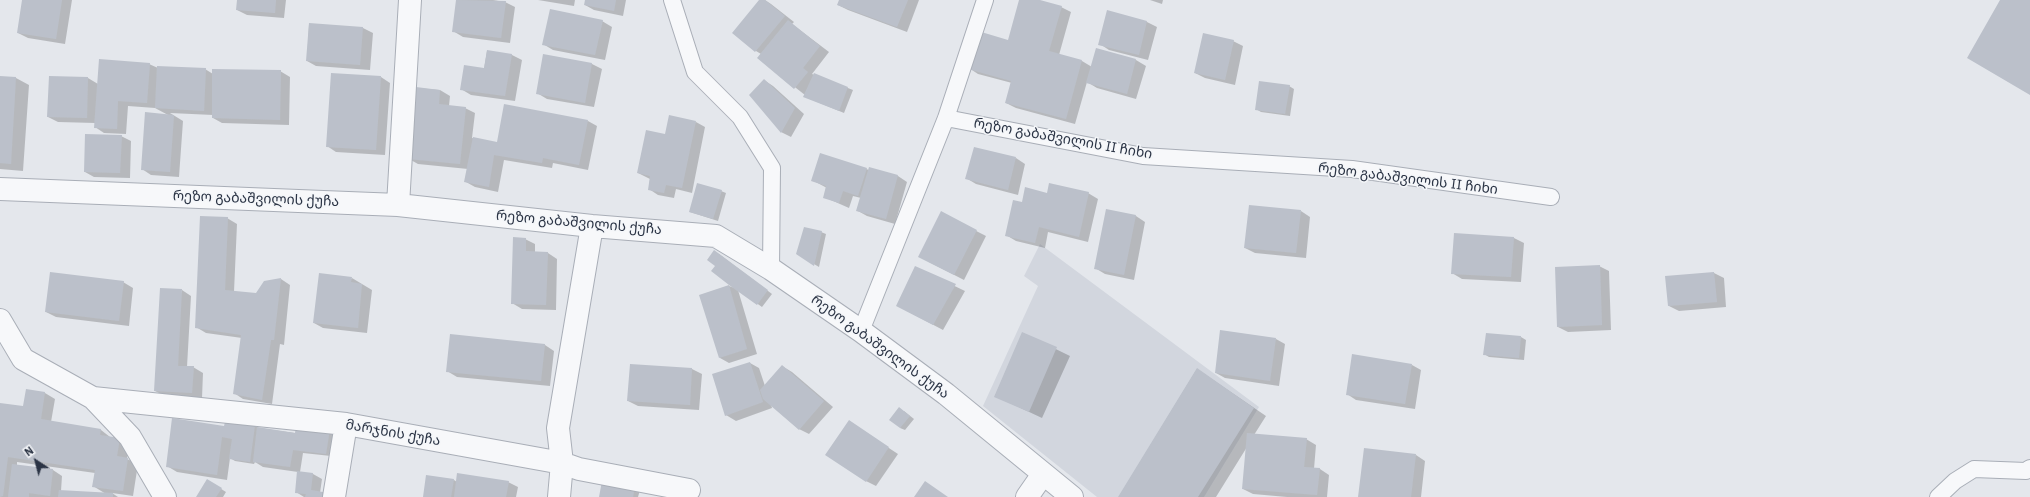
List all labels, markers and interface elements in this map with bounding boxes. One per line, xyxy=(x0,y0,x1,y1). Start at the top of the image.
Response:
street label: რეზო გაბაშვილის II ჩიხი xyxy=(972,115,1154,163)
street label: რეზო გაბაშვილის II ჩიხი xyxy=(1317,160,1499,198)
street label: რეზო გაბაშვილის ქუჩა xyxy=(173,188,339,210)
street label: რეზო გაბაშვილის ქუჩა xyxy=(495,207,663,239)
street label: რეზო გაბაშვილის ქუჩა xyxy=(808,291,952,403)
street label: მარჯნის ქუჩა xyxy=(344,416,442,450)
north arrow xyxy=(16,441,56,481)
text: N xyxy=(22,443,36,459)

